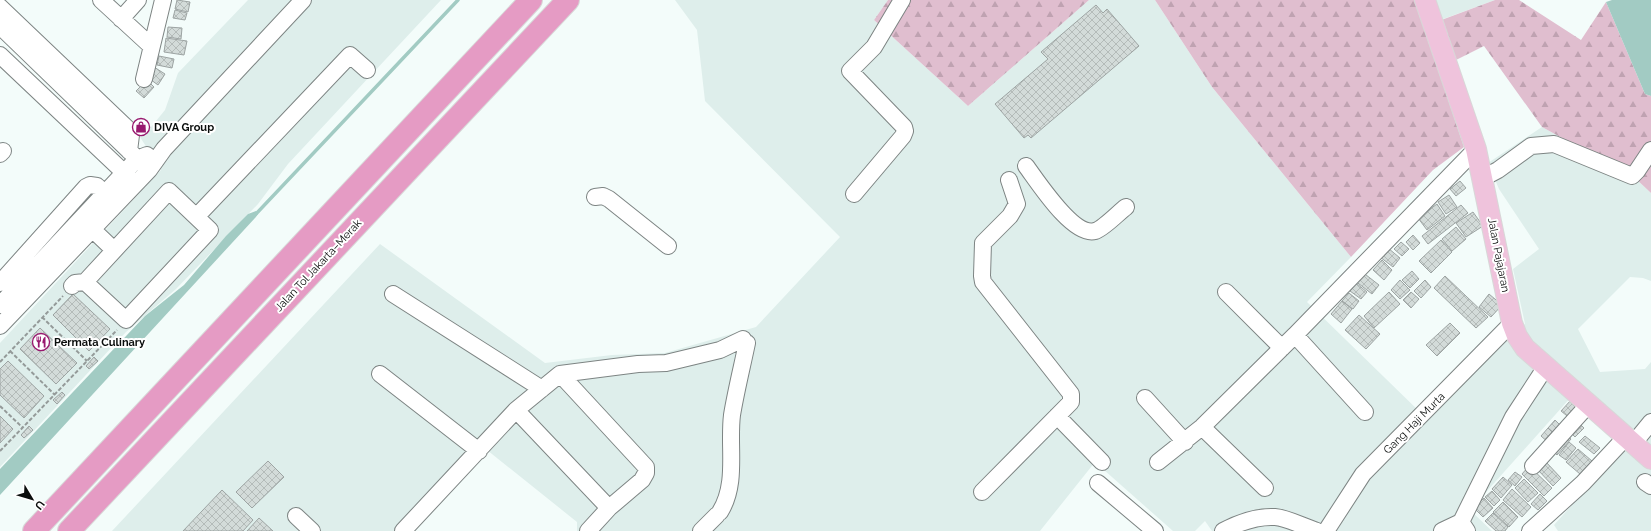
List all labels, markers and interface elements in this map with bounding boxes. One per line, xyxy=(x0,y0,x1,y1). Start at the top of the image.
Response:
shop icon: DIVA Group xyxy=(131,117,151,137)
place label: DIVA Group xyxy=(154,121,214,134)
street label: Jalan Tol Jakarta–Merak xyxy=(272,217,364,314)
street label: Jalan Pajajaran xyxy=(1485,217,1512,293)
restaurant icon: Permata Culinary xyxy=(31,332,51,352)
place label: Permata Culinary xyxy=(54,336,145,349)
street label: Gang Haji Murta xyxy=(1381,390,1448,457)
north arrow xyxy=(12,479,52,519)
text: U xyxy=(32,498,47,512)

